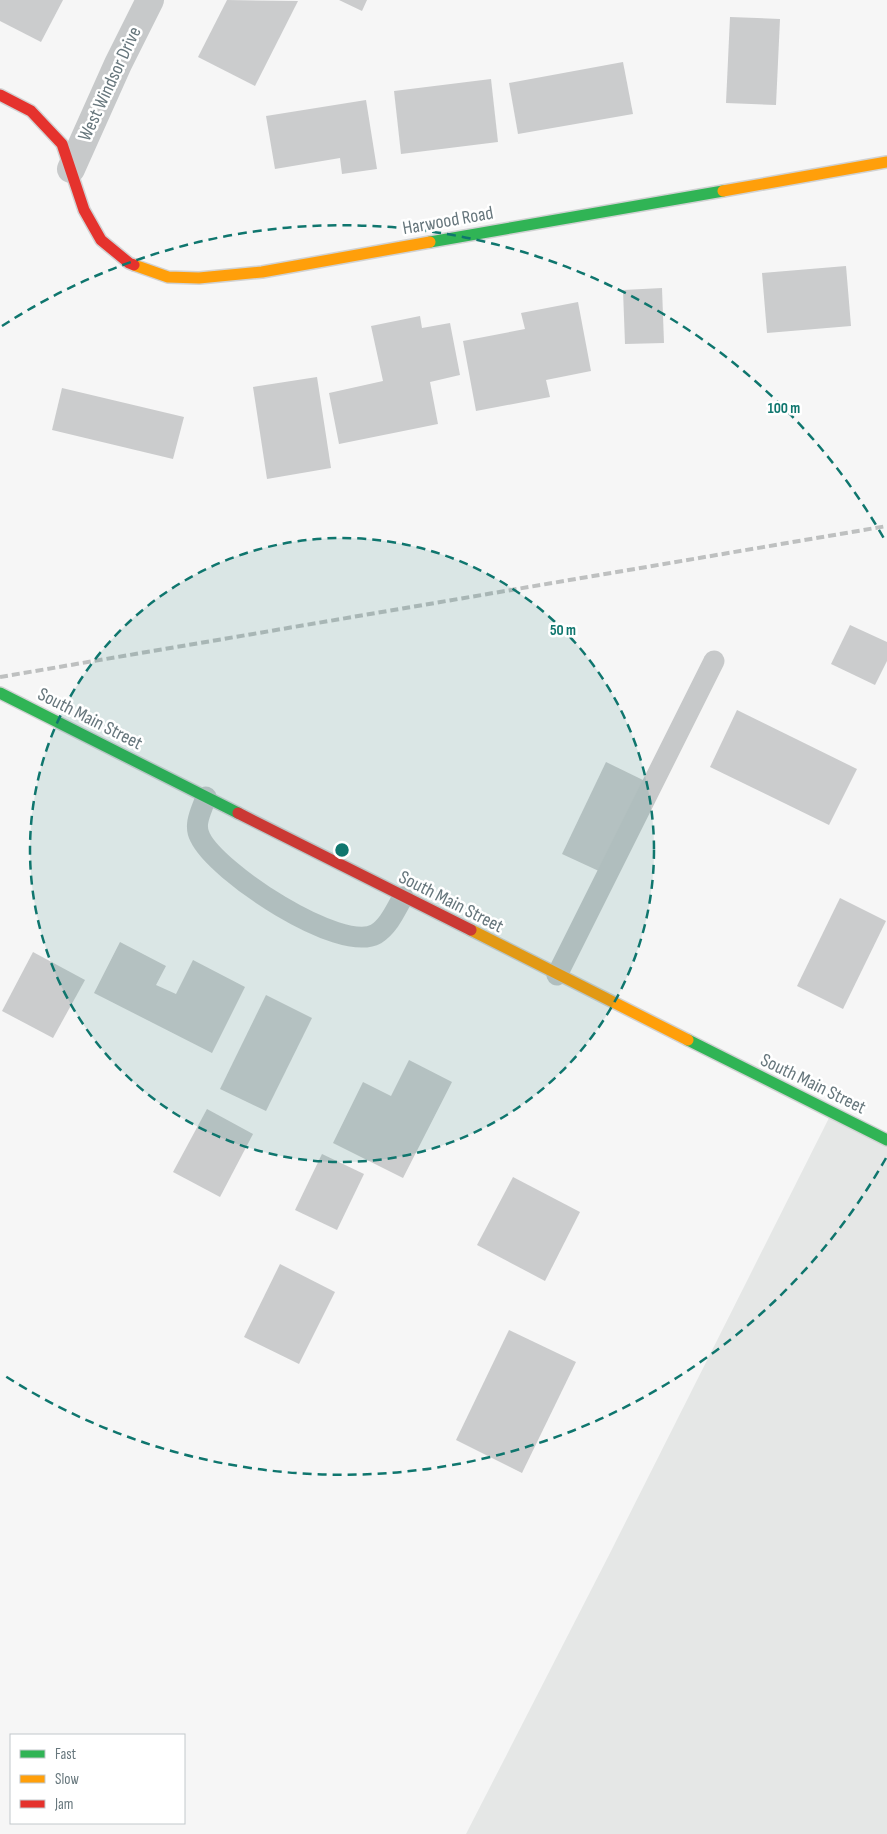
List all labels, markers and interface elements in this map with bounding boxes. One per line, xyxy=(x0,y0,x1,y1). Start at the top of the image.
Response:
street label: West Windsor Drive xyxy=(73,23,147,145)
street label: Harwood Road xyxy=(401,202,495,240)
text: 100 m xyxy=(768,399,800,418)
text: 50 m xyxy=(550,621,576,640)
street label: South Main Street xyxy=(34,683,146,755)
centre of rings xyxy=(333,841,351,859)
street label: South Main Street xyxy=(395,866,507,938)
street label: South Main Street xyxy=(757,1049,870,1119)
legend xyxy=(10,1734,185,1824)
text: Fast xyxy=(55,1745,77,1764)
text: Slow xyxy=(55,1770,79,1789)
text: Jam xyxy=(54,1795,73,1814)

